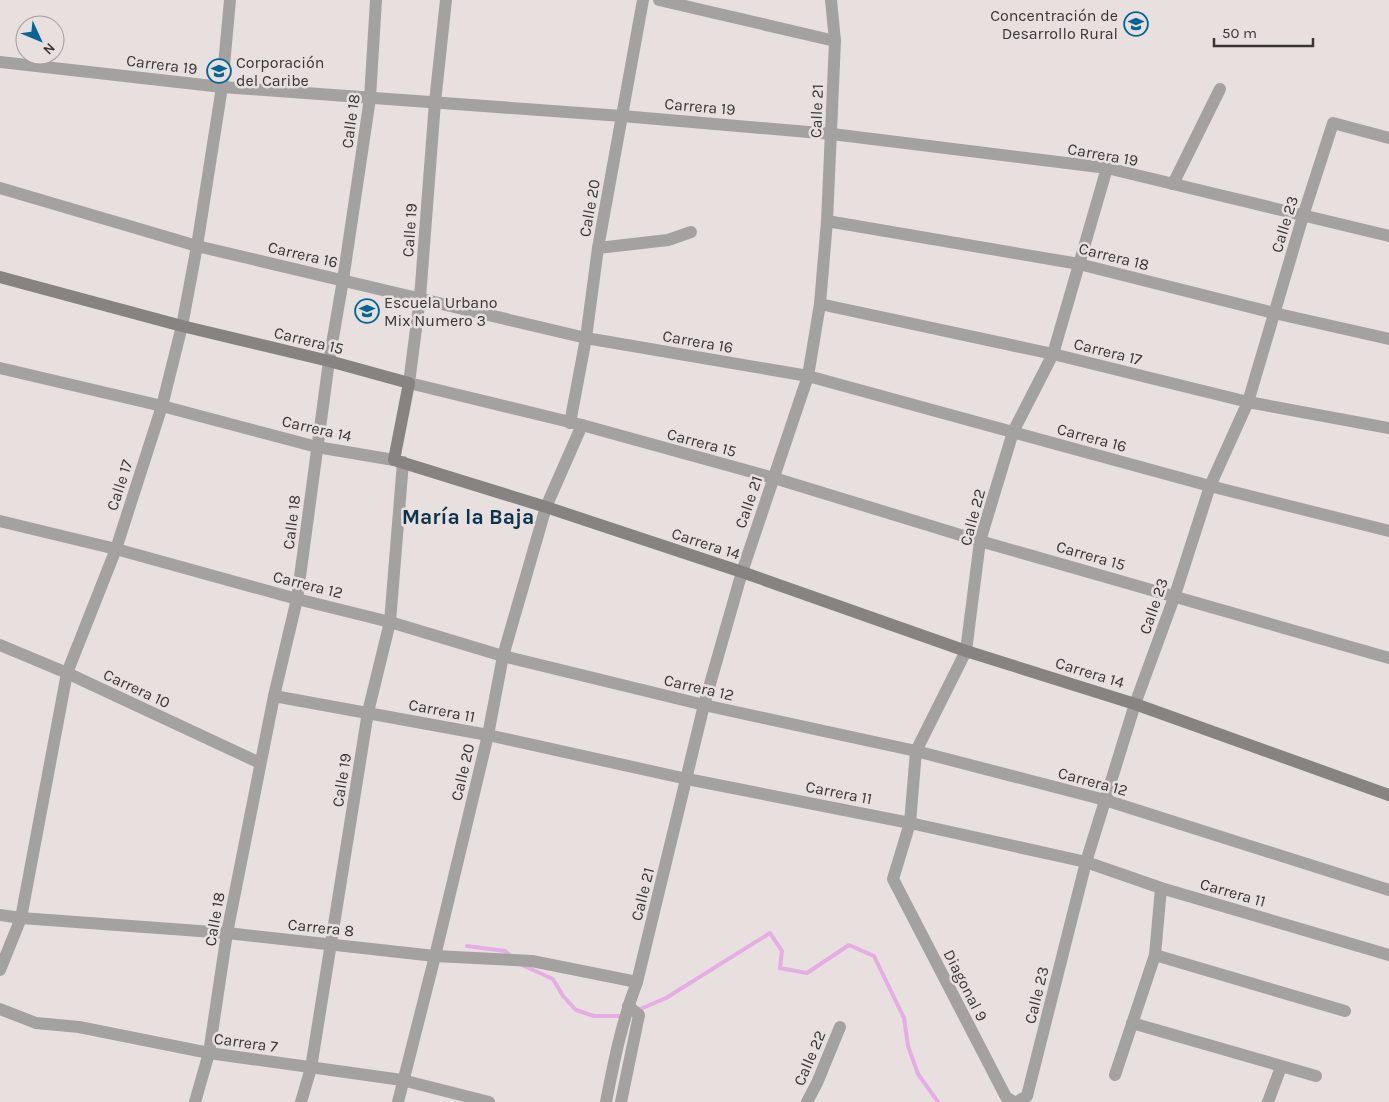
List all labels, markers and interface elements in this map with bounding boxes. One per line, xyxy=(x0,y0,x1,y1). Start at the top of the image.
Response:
place label: Concentración de Desarrollo Rural xyxy=(990,6,1118,43)
school or university icon: Concentración de Desarrollo Rural xyxy=(1123,11,1149,37)
north arrow xyxy=(15,15,65,65)
scale bar xyxy=(1214,15,1313,47)
text: 50 m xyxy=(1222,24,1257,42)
text: N xyxy=(39,39,59,58)
street label: Carrera 19 xyxy=(125,51,199,78)
place label: Corporación del Caribe xyxy=(236,53,324,90)
school or university icon: Corporación del Caribe xyxy=(206,58,232,84)
street label: Calle 21 xyxy=(806,84,827,138)
street label: Calle 18 xyxy=(337,93,364,149)
street label: Carrera 19 xyxy=(664,94,736,119)
street label: Carrera 19 xyxy=(1066,139,1140,170)
street label: Calle 20 xyxy=(575,178,604,238)
street label: Calle 23 xyxy=(1267,193,1302,255)
street label: Calle 19 xyxy=(398,202,421,258)
street label: Carrera 16 xyxy=(266,237,340,272)
street label: Carrera 18 xyxy=(1077,239,1151,274)
place label: Escuela Urbano Mix Numero 3 xyxy=(384,293,498,330)
school or university icon: Escuela Urbano Mix Numero 3 xyxy=(354,298,380,324)
street label: Carrera 15 xyxy=(272,323,346,358)
street label: Carrera 16 xyxy=(661,326,735,357)
street label: Carrera 17 xyxy=(1072,334,1144,369)
street label: Carrera 14 xyxy=(280,411,354,446)
street label: Carrera 16 xyxy=(1055,419,1129,456)
street label: Carrera 15 xyxy=(665,424,739,461)
street label: Calle 17 xyxy=(102,457,137,513)
street label: Calle 21 xyxy=(731,473,766,531)
street label: Calle 22 xyxy=(956,487,989,548)
street label: Calle 18 xyxy=(279,494,304,550)
district label: María la Baja xyxy=(402,505,534,529)
street label: Carrera 14 xyxy=(669,523,743,564)
street label: Carrera 15 xyxy=(1054,537,1128,574)
street label: Carrera 12 xyxy=(271,567,345,602)
street label: Calle 23 xyxy=(1135,576,1172,637)
street label: Carrera 14 xyxy=(1053,653,1127,692)
street label: Carrera 10 xyxy=(100,665,173,712)
street label: Carrera 12 xyxy=(662,670,736,705)
street label: Carrera 11 xyxy=(407,695,477,726)
street label: Calle 20 xyxy=(447,742,478,803)
street label: Calle 19 xyxy=(328,752,355,808)
street label: Carrera 12 xyxy=(1056,763,1130,800)
street label: Carrera 11 xyxy=(804,777,874,808)
street label: Calle 21 xyxy=(627,866,658,923)
street label: Carrera 11 xyxy=(1198,874,1268,911)
street label: Calle 18 xyxy=(200,890,229,948)
street label: Carrera 8 xyxy=(287,915,355,940)
street label: Diagonal 9 xyxy=(939,946,992,1024)
street label: Calle 23 xyxy=(1020,965,1053,1026)
street label: Calle 22 xyxy=(789,1028,830,1089)
street label: Carrera 7 xyxy=(213,1029,280,1056)

